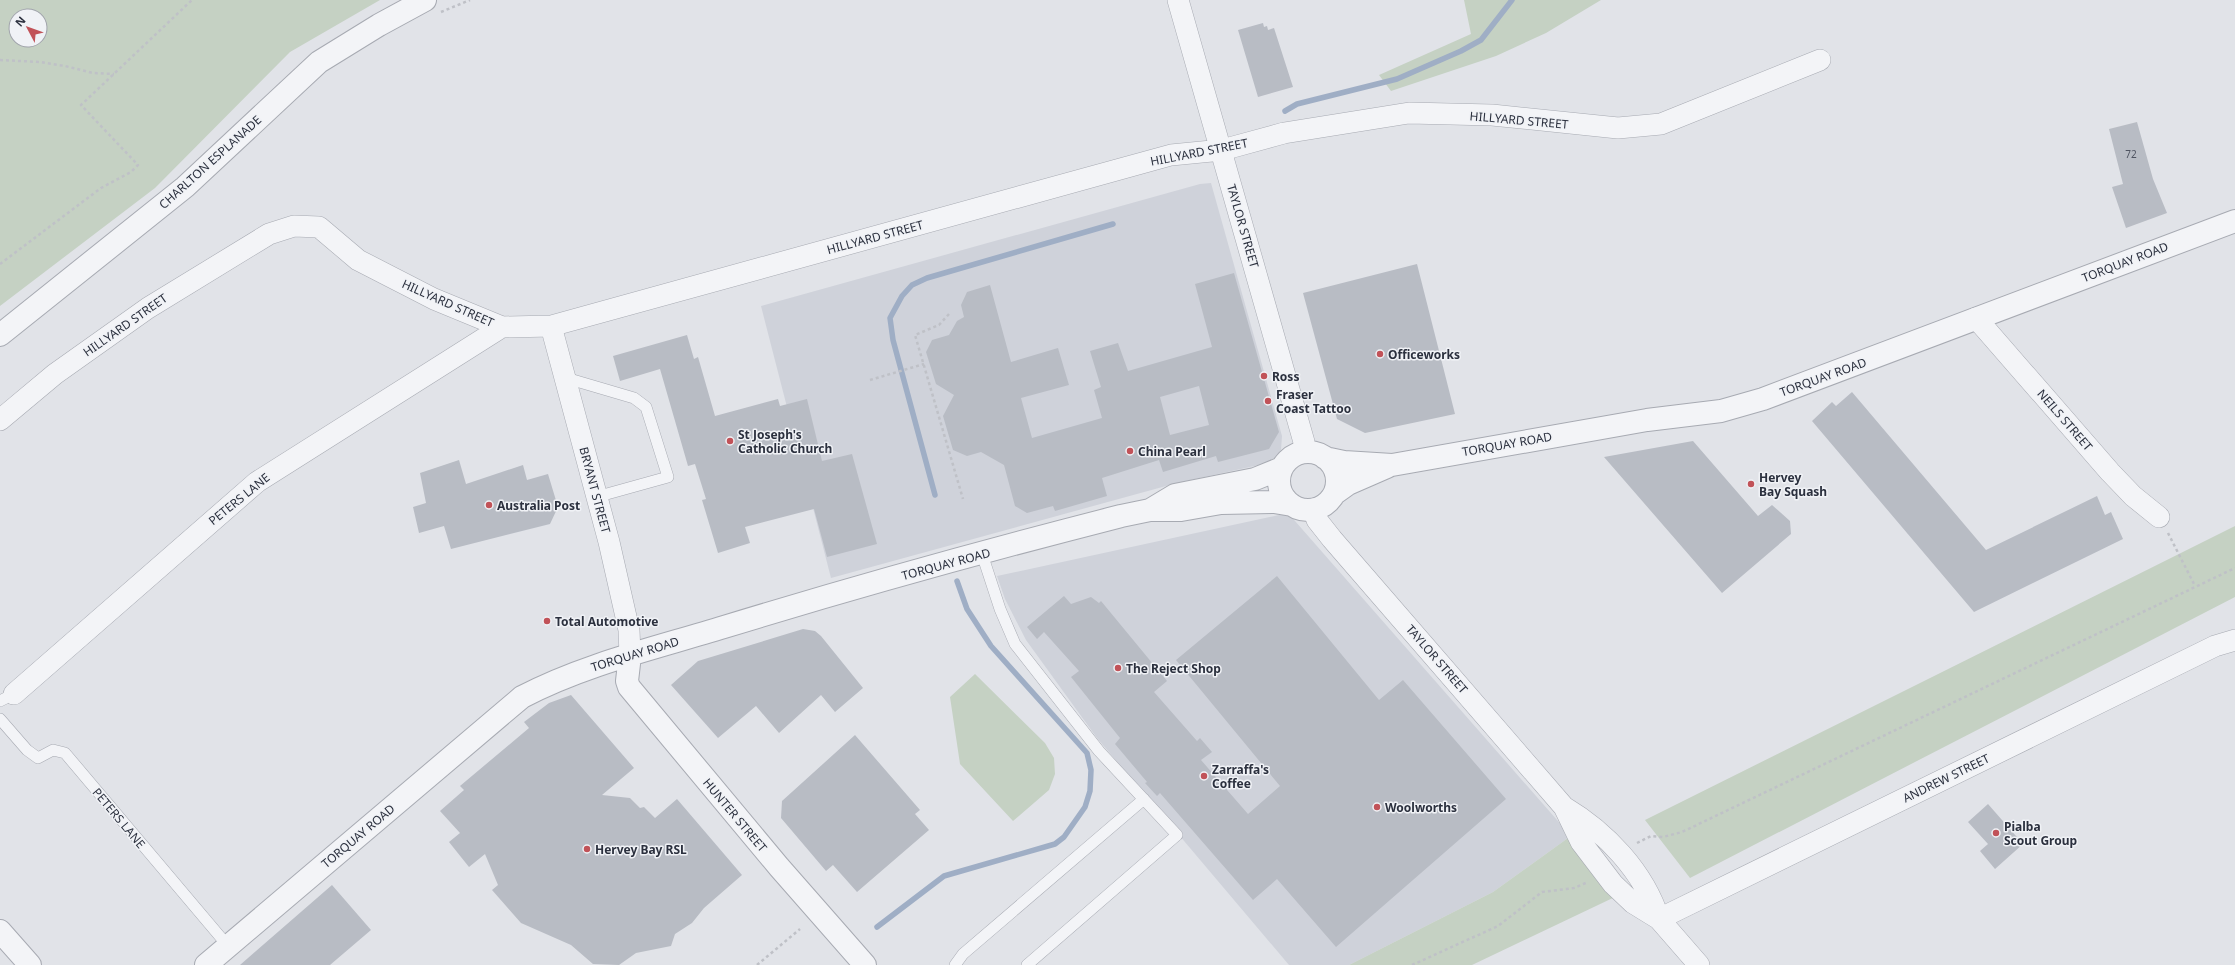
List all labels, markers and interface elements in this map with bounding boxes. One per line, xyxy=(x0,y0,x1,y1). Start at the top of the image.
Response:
north arrow xyxy=(8,8,48,48)
text: N xyxy=(11,13,29,29)
street label: HILLYARD STREET xyxy=(1469,107,1569,133)
street label: CHARLTON ESPLANADE xyxy=(155,111,265,213)
street label: HILLYARD STREET xyxy=(1149,134,1250,170)
house number: 72 xyxy=(2125,147,2137,161)
street label: TAYLOR STREET xyxy=(1223,182,1263,270)
street label: HILLYARD STREET xyxy=(825,216,925,258)
street label: TORQUAY ROAD xyxy=(2079,238,2171,286)
street label: HILLYARD STREET xyxy=(399,275,497,331)
street label: HILLYARD STREET xyxy=(80,289,171,360)
place label: Officeworks xyxy=(1388,346,1460,363)
marker: Officeworks xyxy=(1375,349,1385,359)
street label: TORQUAY ROAD xyxy=(1777,353,1869,401)
place label: Ross xyxy=(1272,368,1299,385)
marker: Ross xyxy=(1259,371,1269,381)
place label: Fraser Coast Tattoo xyxy=(1276,386,1351,417)
street label: NEILS STREET xyxy=(2033,386,2097,455)
marker: Fraser Coast Tattoo xyxy=(1263,396,1273,406)
place label: St Joseph's Catholic Church xyxy=(738,426,832,457)
street label: TORQUAY ROAD xyxy=(1461,428,1554,460)
marker: St Joseph's Catholic Church xyxy=(725,436,735,446)
place label: China Pearl xyxy=(1138,443,1206,460)
street label: BRYANT STREET xyxy=(575,445,615,535)
marker: China Pearl xyxy=(1125,446,1135,456)
street label: PETERS LANE xyxy=(205,469,273,529)
place label: Hervey Bay Squash xyxy=(1759,469,1827,500)
marker: Hervey Bay Squash xyxy=(1746,479,1756,489)
place label: Australia Post xyxy=(497,497,580,514)
marker: Australia Post xyxy=(484,500,494,510)
street label: TORQUAY ROAD xyxy=(900,544,992,584)
place label: Total Automotive xyxy=(555,613,659,630)
marker: Total Automotive xyxy=(542,616,552,626)
street label: TAYLOR STREET xyxy=(1402,621,1472,697)
street label: TORQUAY ROAD xyxy=(589,632,681,675)
place label: The Reject Shop xyxy=(1126,660,1221,677)
marker: The Reject Shop xyxy=(1113,663,1123,673)
street label: ANDREW STREET xyxy=(1900,749,1993,806)
place label: Zarraffa's Coffee xyxy=(1212,761,1269,792)
marker: Zarraffa's Coffee xyxy=(1199,771,1209,781)
street label: HUNTER STREET xyxy=(699,775,771,856)
street label: PETERS LANE xyxy=(89,784,149,852)
place label: Woolworths xyxy=(1385,799,1457,816)
street label: TORQUAY ROAD xyxy=(318,800,399,872)
marker: Woolworths xyxy=(1372,802,1382,812)
place label: Pialba Scout Group xyxy=(2004,818,2078,849)
marker: Pialba Scout Group xyxy=(1991,828,2001,838)
place label: Hervey Bay RSL xyxy=(595,841,687,858)
marker: Hervey Bay RSL xyxy=(582,844,592,854)

